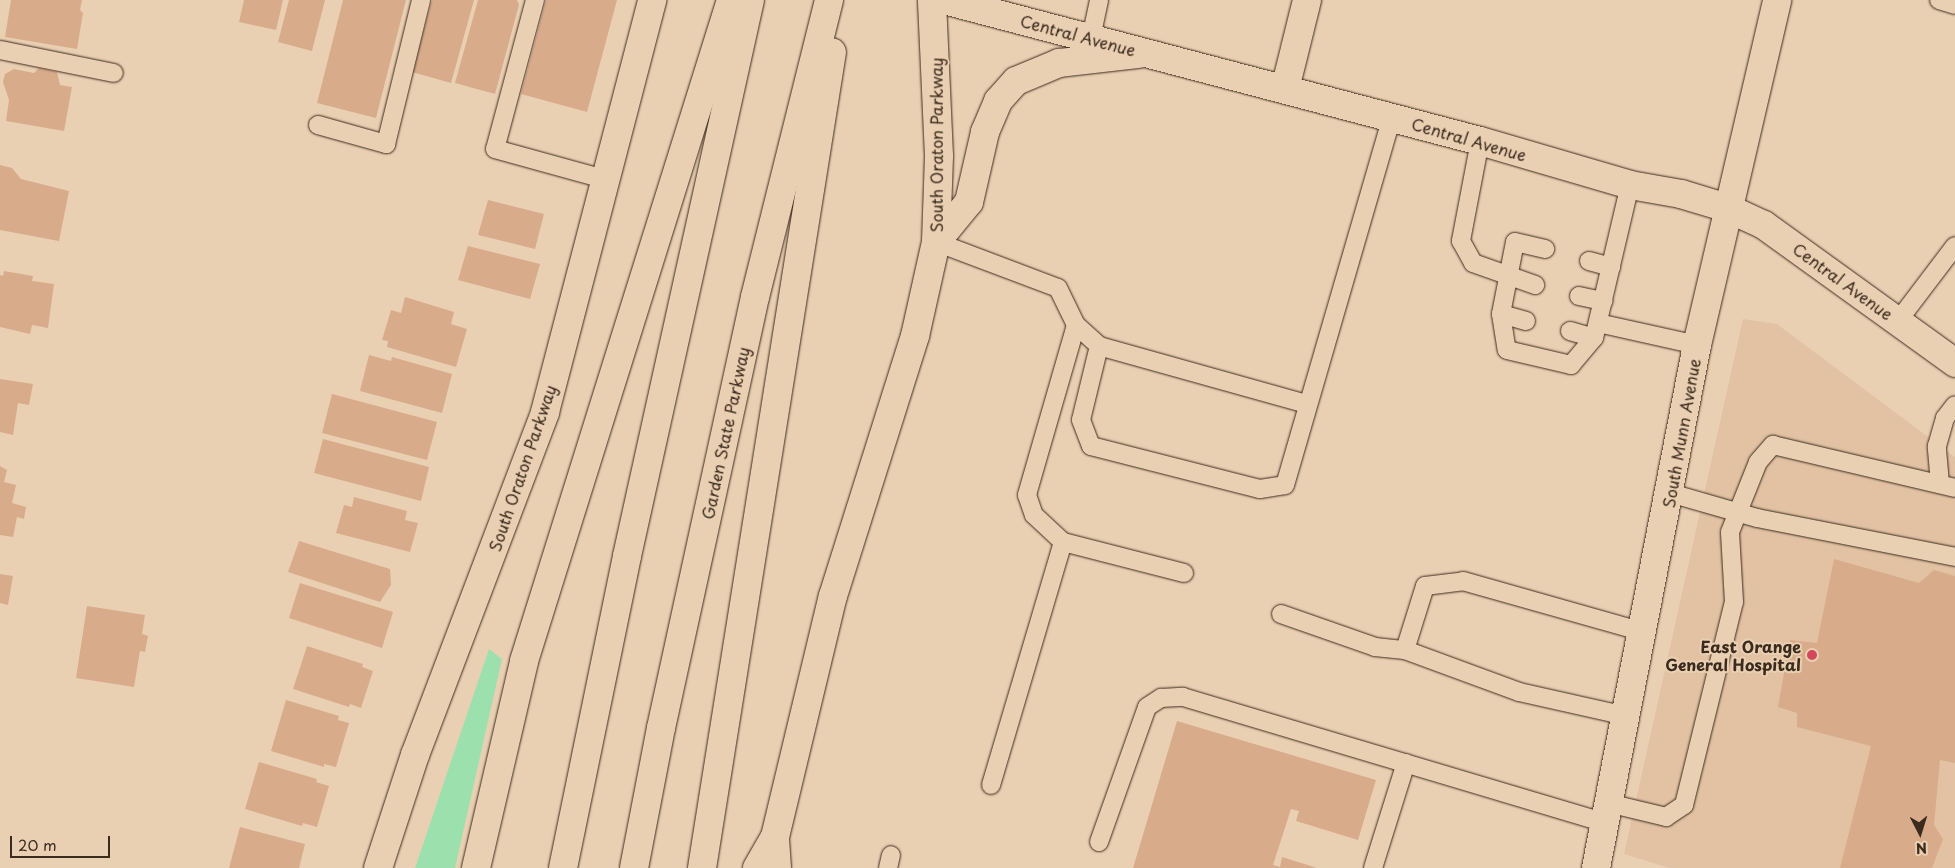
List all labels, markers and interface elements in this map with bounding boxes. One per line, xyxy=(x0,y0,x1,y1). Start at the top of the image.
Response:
street label: Central Avenue xyxy=(1019,10,1137,60)
street label: South Oraton Parkway xyxy=(926,57,946,233)
street label: Central Avenue xyxy=(1410,114,1528,164)
street label: Central Avenue xyxy=(1790,239,1896,323)
street label: Garden State Parkway xyxy=(697,345,753,521)
street label: South Munn Avenue xyxy=(1658,356,1704,510)
street label: South Oraton Parkway xyxy=(484,381,560,555)
place label: East Orange General Hospital xyxy=(1664,636,1801,674)
marker: East Orange General Hospital xyxy=(1805,648,1819,662)
north arrow xyxy=(1895,808,1945,858)
scale bar xyxy=(12,826,112,858)
text: 20 m xyxy=(18,833,57,856)
text: N xyxy=(1915,837,1928,859)

